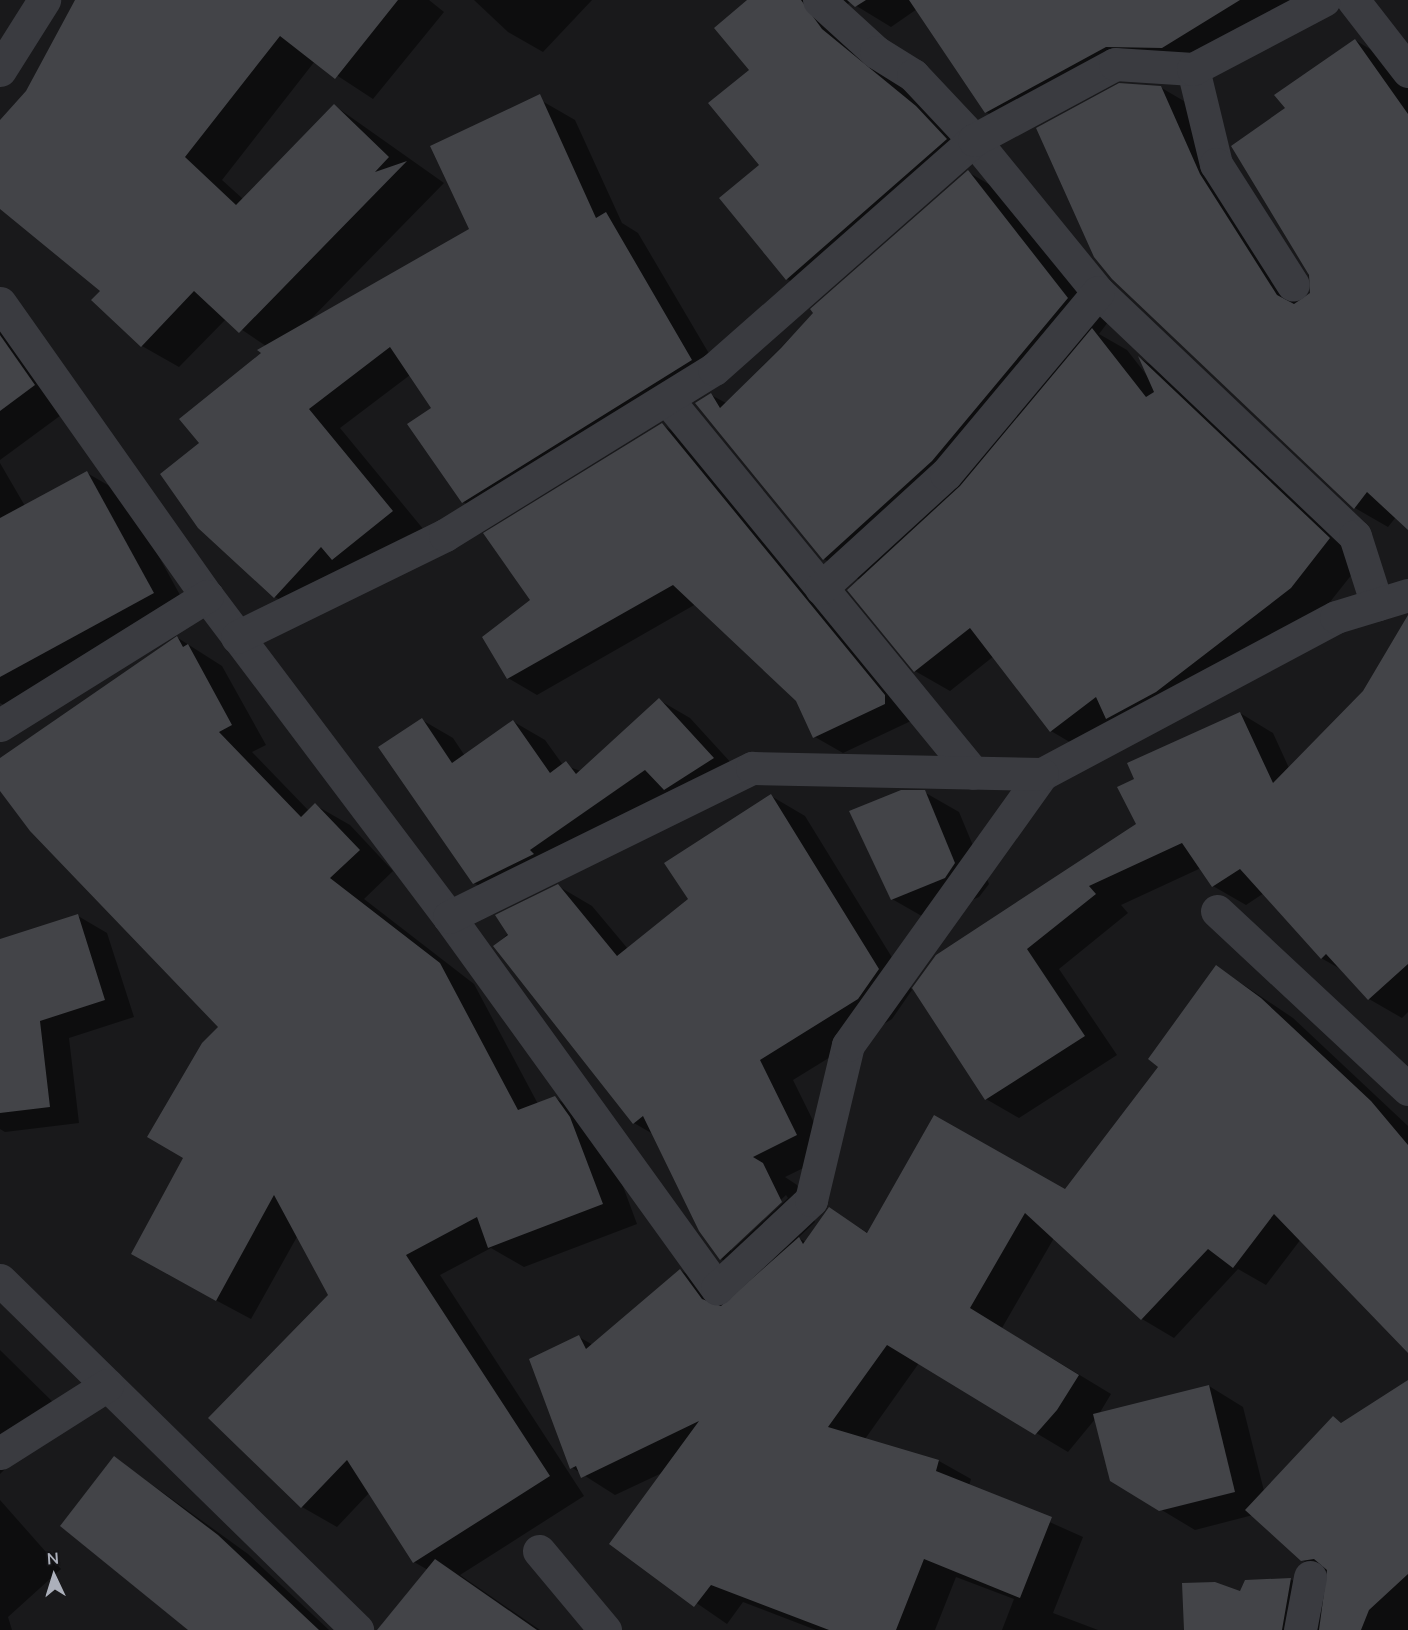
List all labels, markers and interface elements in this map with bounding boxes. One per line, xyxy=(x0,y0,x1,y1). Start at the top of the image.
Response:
north arrow xyxy=(24,1546,84,1606)
text: N xyxy=(46,1548,59,1568)

